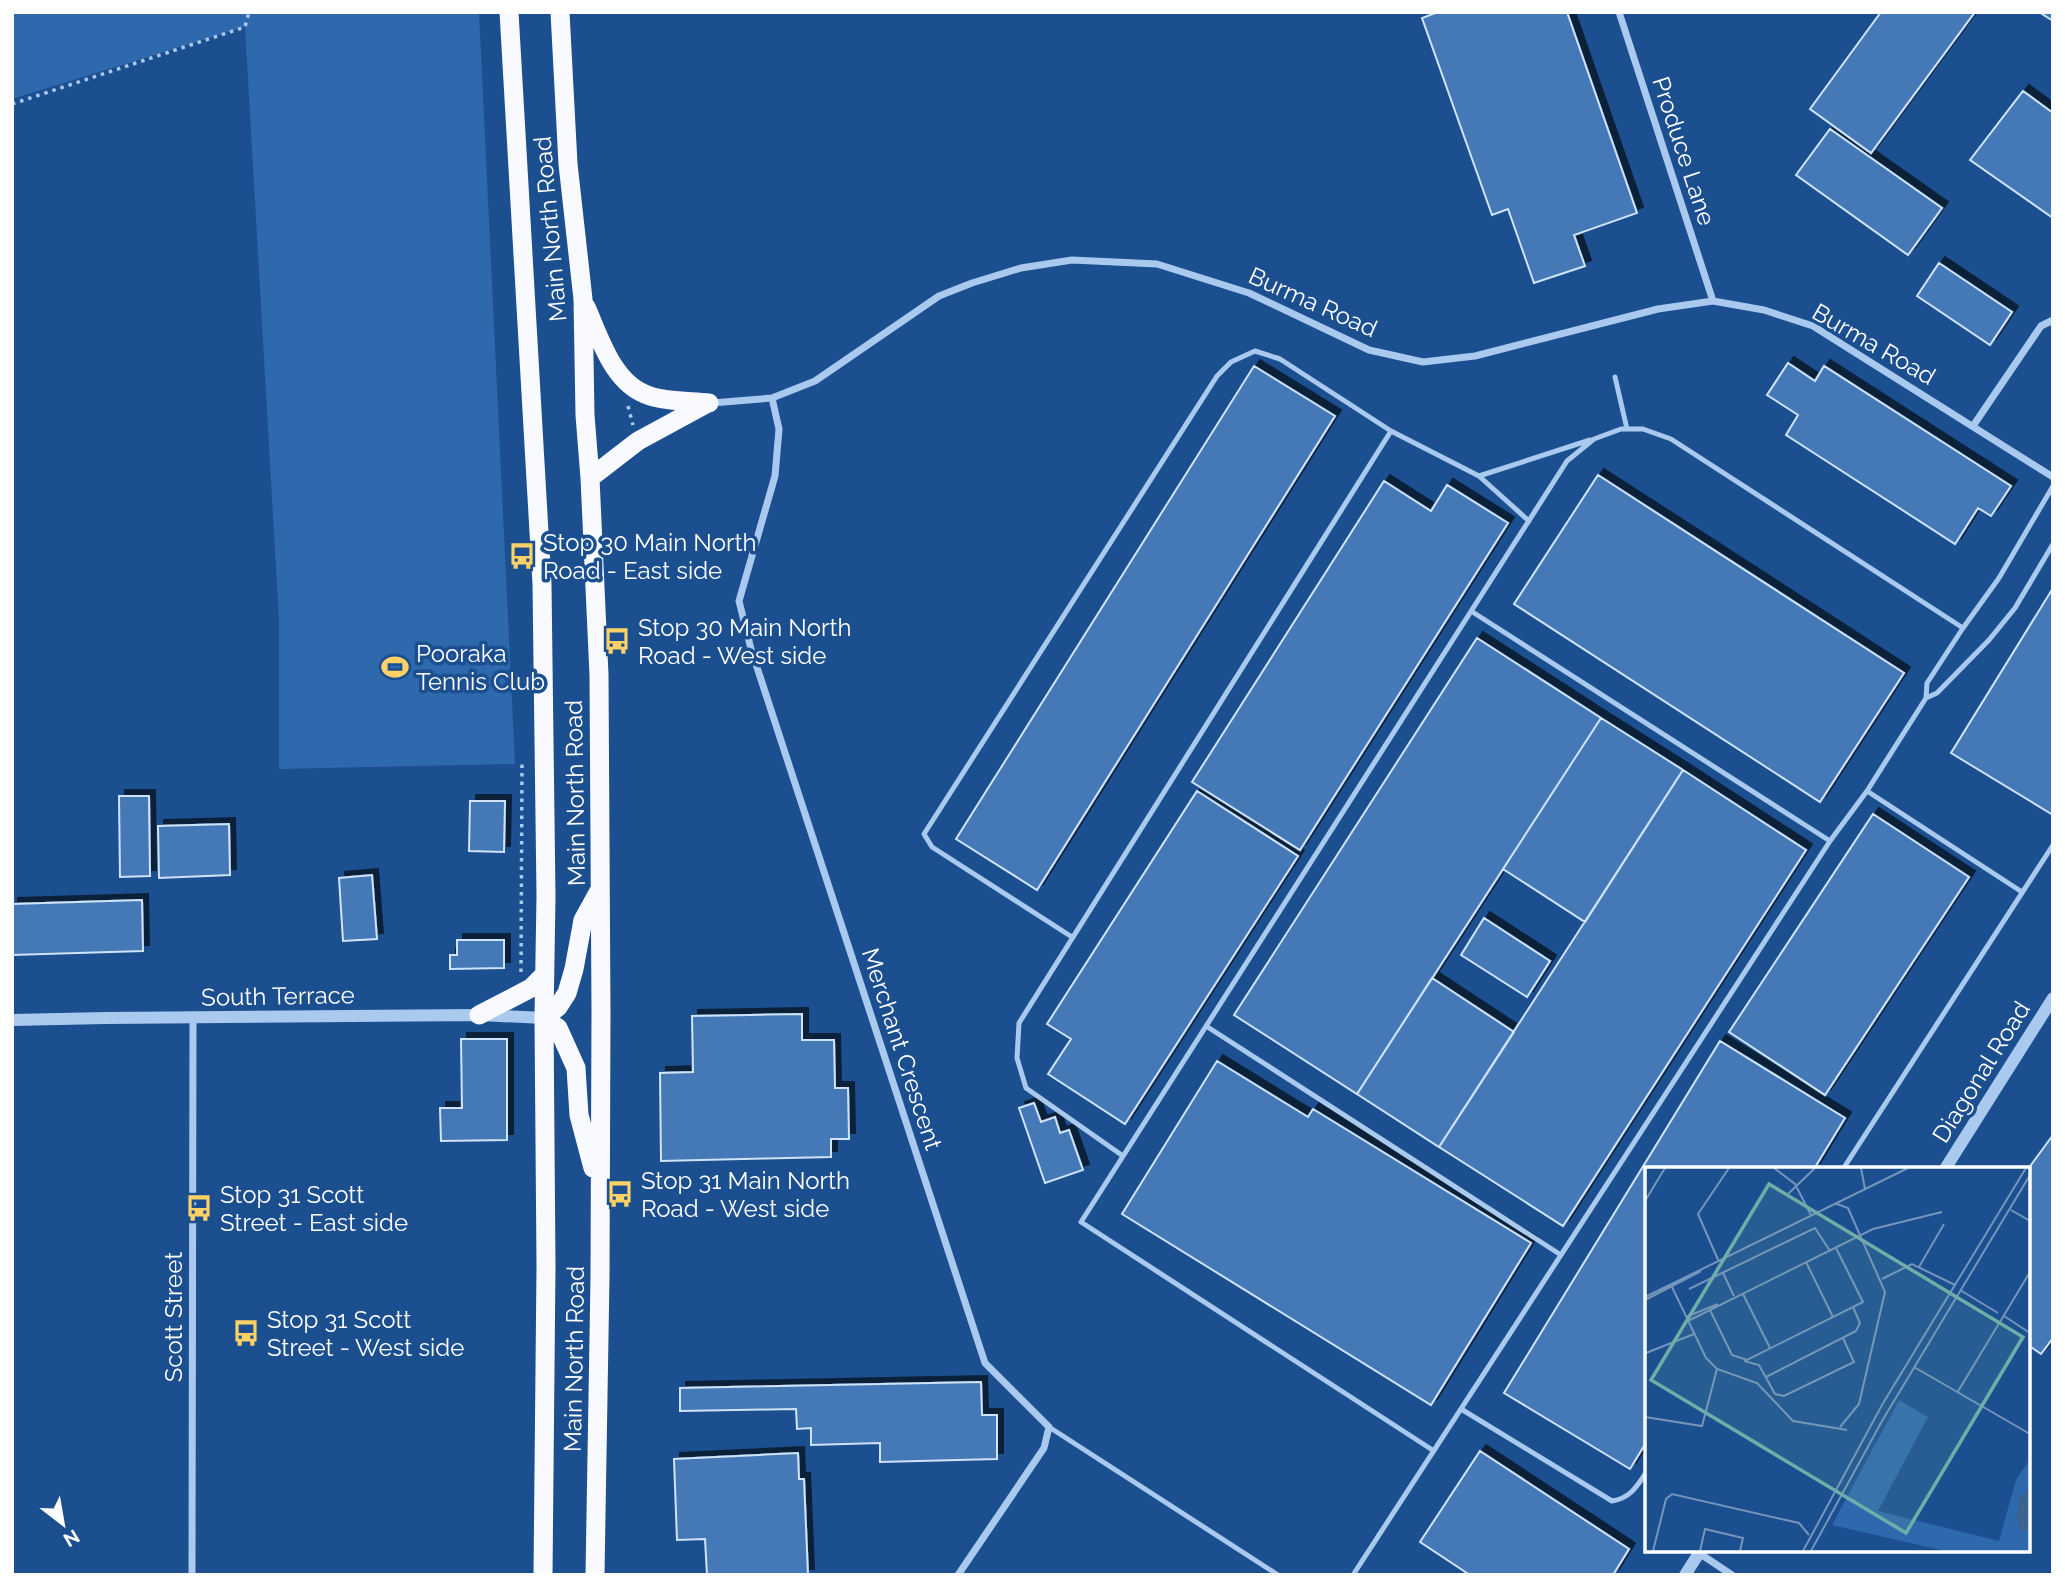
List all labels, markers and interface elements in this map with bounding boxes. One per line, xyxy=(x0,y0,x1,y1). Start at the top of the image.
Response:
street label: Produce Lane xyxy=(1646,73,1722,229)
street label: Main North Road xyxy=(527,135,573,323)
street label: Burma Road xyxy=(1244,261,1382,343)
street label: Burma Road xyxy=(1807,297,1941,391)
place label: Stop 30 Main North Road - East side xyxy=(543,528,756,585)
bus stop icon: Stop 30 Main North Road - East side xyxy=(507,541,537,571)
place label: Stop 30 Main North Road - West side xyxy=(638,613,851,670)
bus stop icon: Stop 30 Main North Road - West side xyxy=(602,626,632,656)
place label: Pooraka Tennis Club xyxy=(416,639,545,696)
sports icon: Pooraka Tennis Club xyxy=(380,652,410,682)
street label: Main North Road xyxy=(559,700,591,886)
street label: Merchant Crescent xyxy=(856,944,948,1154)
street label: South Terrace xyxy=(201,980,355,1012)
street label: Diagonal Road xyxy=(1926,996,2036,1148)
place label: Stop 31 Main North Road - West side xyxy=(641,1166,850,1223)
inset map xyxy=(1645,1167,2030,1552)
bus stop icon: Stop 31 Main North Road - West side xyxy=(605,1179,635,1209)
place label: Stop 31 Scott Street - East side xyxy=(220,1180,408,1237)
bus stop icon: Stop 31 Scott Street - East side xyxy=(184,1193,214,1223)
street label: Scott Street xyxy=(159,1252,188,1382)
street label: Main North Road xyxy=(558,1266,590,1452)
place label: Stop 31 Scott Street - West side xyxy=(267,1305,464,1362)
bus stop icon: Stop 31 Scott Street - West side xyxy=(231,1318,261,1348)
north arrow xyxy=(28,1489,98,1559)
text: N xyxy=(60,1525,84,1552)

